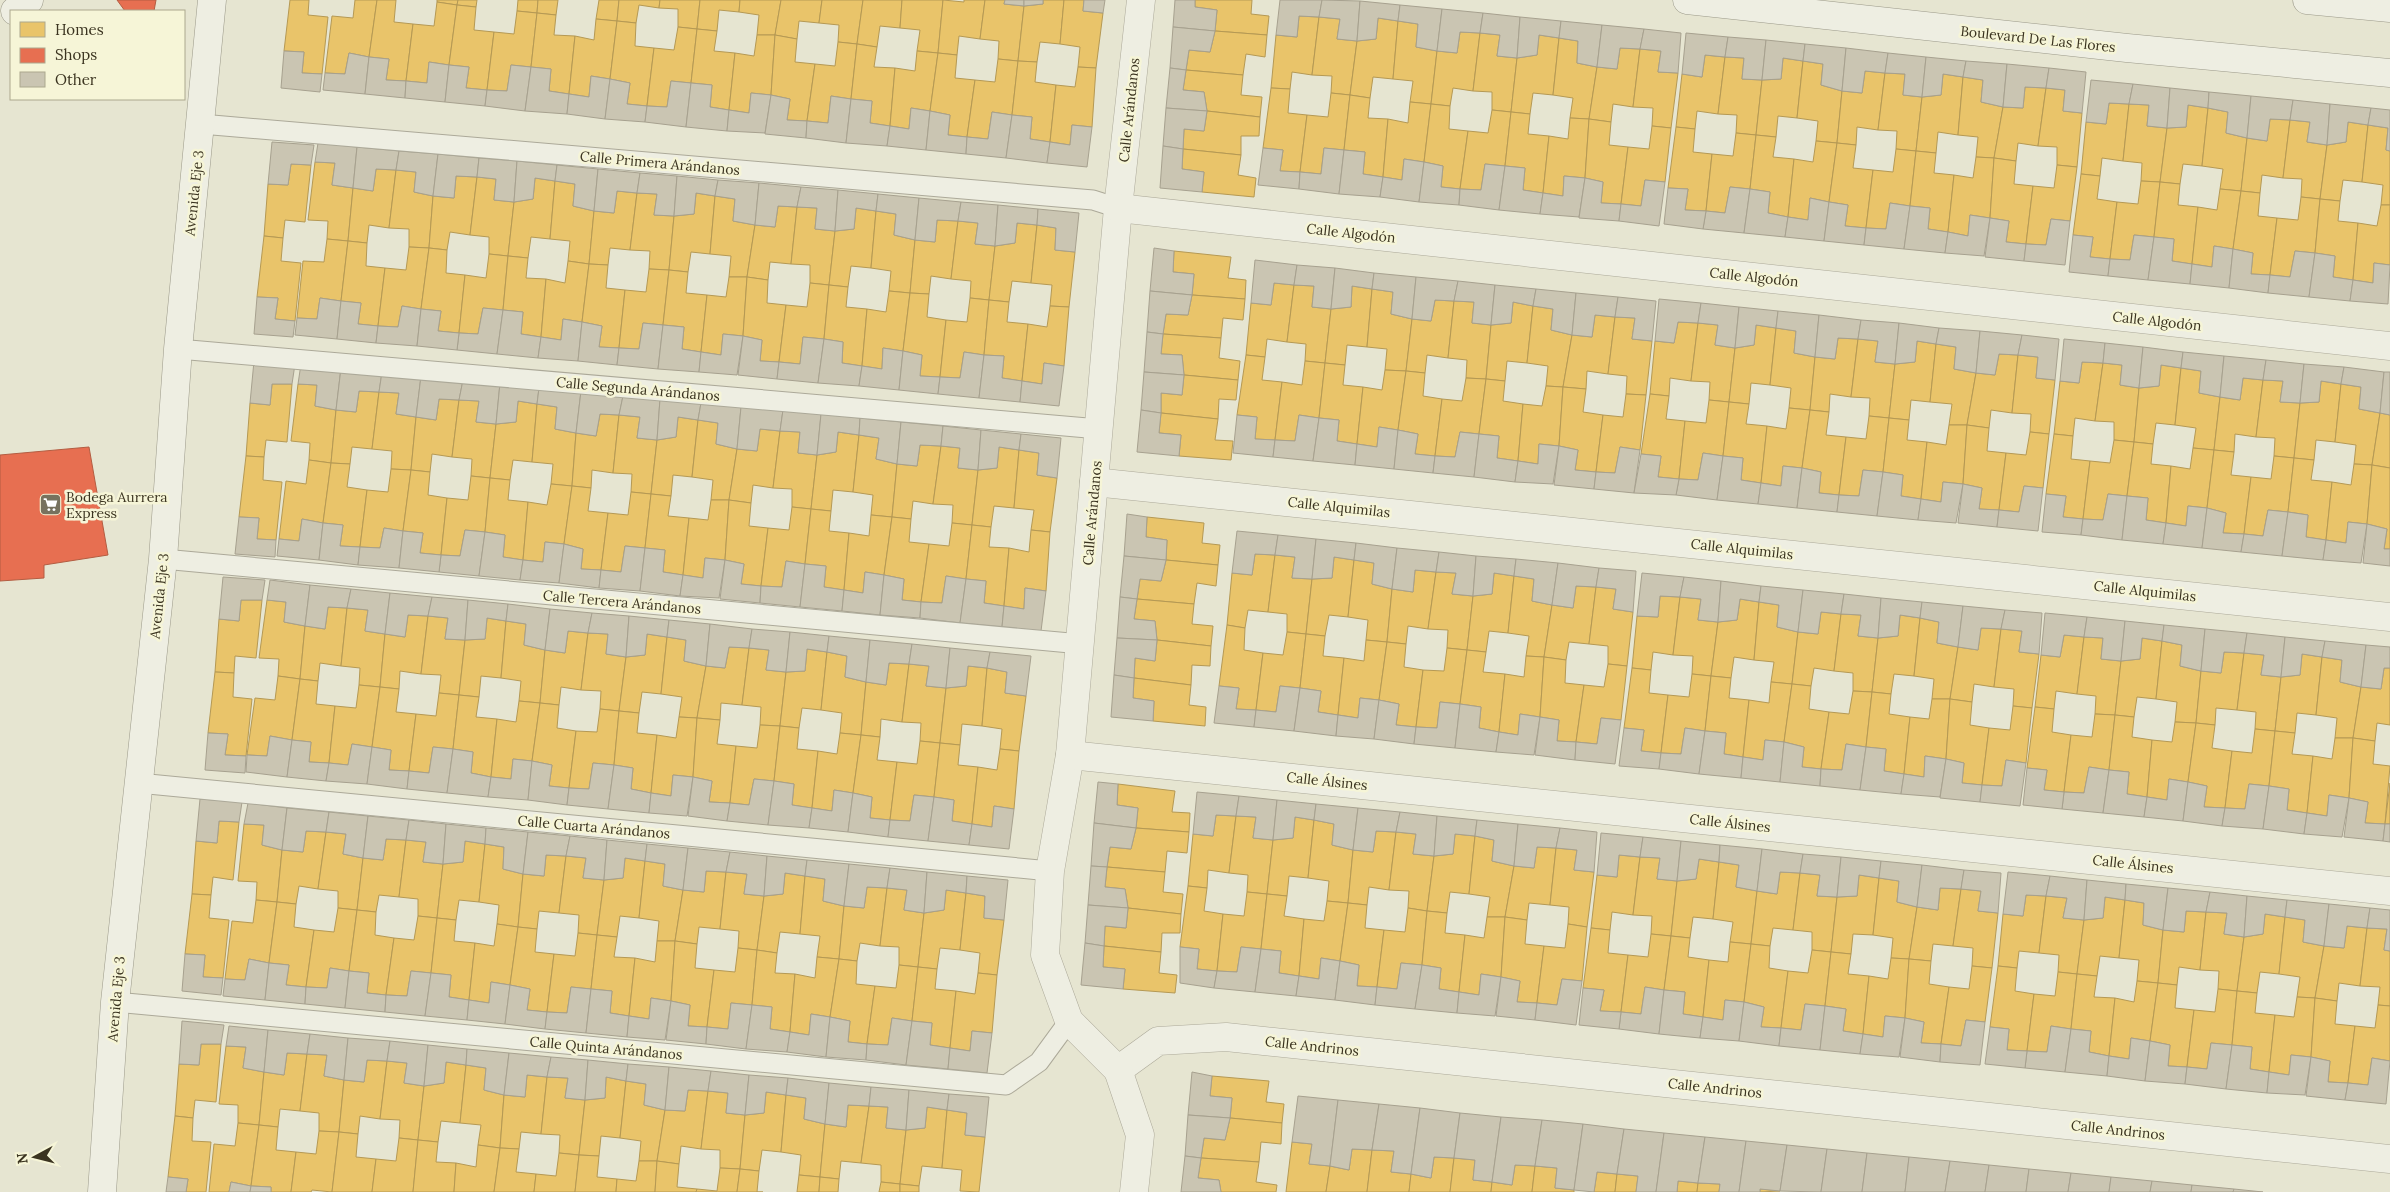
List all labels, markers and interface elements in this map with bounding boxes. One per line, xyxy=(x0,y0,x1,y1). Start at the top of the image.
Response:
legend xyxy=(10,10,185,100)
text: Homes xyxy=(55,20,104,39)
street label: Boulevard De Las Flores xyxy=(1960,22,2116,56)
text: Shops xyxy=(55,45,97,64)
street label: Calle Arándanos xyxy=(1115,57,1143,163)
text: Other xyxy=(55,70,97,89)
street label: Calle Primera Arándanos xyxy=(579,147,741,179)
street label: Avenida Eje 3 xyxy=(180,149,207,238)
street label: Calle Algodón xyxy=(1306,219,1397,247)
street label: Calle Algodón xyxy=(1709,263,1800,291)
street label: Calle Algodón xyxy=(2112,307,2203,335)
street label: Calle Segunda Arándanos xyxy=(555,373,721,405)
street label: Calle Arándanos xyxy=(1078,460,1106,566)
place label: Bodega Aurrera Express xyxy=(66,488,167,522)
supermarket icon: Bodega Aurrera Express xyxy=(38,493,62,517)
street label: Calle Alquimilas xyxy=(1287,493,1391,521)
street label: Calle Alquimilas xyxy=(1690,535,1794,563)
street label: Avenida Eje 3 xyxy=(145,552,172,641)
street label: Calle Alquimilas xyxy=(2093,577,2197,605)
street label: Calle Tercera Arándanos xyxy=(542,586,702,618)
street label: Calle Álsines xyxy=(1286,768,1368,794)
street label: Calle Álsines xyxy=(1689,810,1771,836)
street label: Calle Cuarta Arándanos xyxy=(517,811,671,843)
street label: Calle Álsines xyxy=(2092,851,2174,877)
street label: Avenida Eje 3 xyxy=(103,955,129,1044)
street label: Calle Quinta Arándanos xyxy=(529,1032,683,1064)
street label: Calle Andrinos xyxy=(1264,1032,1360,1060)
street label: Calle Andrinos xyxy=(1667,1074,1763,1102)
street label: Calle Andrinos xyxy=(2070,1116,2166,1144)
north arrow xyxy=(10,1132,60,1182)
text: N xyxy=(12,1152,32,1165)

